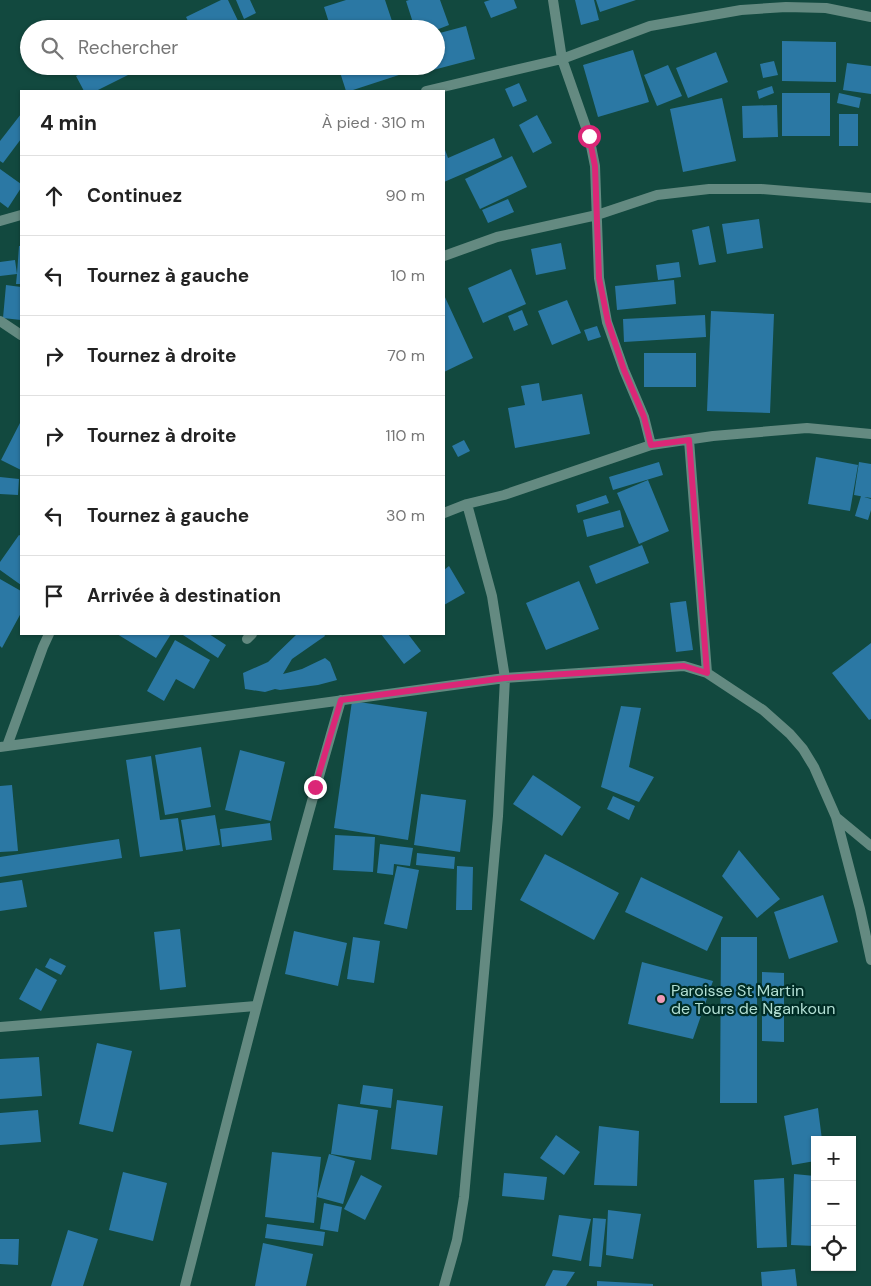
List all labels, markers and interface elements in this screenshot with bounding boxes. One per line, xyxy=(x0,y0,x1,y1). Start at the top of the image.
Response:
search box xyxy=(20,20,445,75)
icon: search xyxy=(38,34,66,62)
text: Rechercher xyxy=(78,35,178,60)
text: 4 min xyxy=(40,109,97,137)
text: À pied · 310 m xyxy=(322,112,425,133)
route start xyxy=(578,125,601,148)
icon: ahead xyxy=(40,182,68,210)
text: Continuez xyxy=(87,183,182,208)
text: 90 m xyxy=(385,185,425,206)
icon: left xyxy=(40,262,68,290)
text: Tournez à gauche xyxy=(87,263,249,288)
text: 10 m xyxy=(391,265,425,286)
icon: right xyxy=(40,342,68,370)
text: Tournez à droite xyxy=(87,343,237,368)
text: 70 m xyxy=(387,345,425,366)
icon: right xyxy=(40,422,68,450)
text: Tournez à droite xyxy=(87,423,237,448)
text: 110 m xyxy=(386,425,425,446)
icon: left xyxy=(40,502,68,530)
text: Tournez à gauche xyxy=(87,503,249,528)
text: 30 m xyxy=(386,505,425,526)
icon: arrive xyxy=(40,582,68,610)
text: Arrivée à destination xyxy=(87,583,281,608)
route end xyxy=(304,776,327,799)
place label: Paroisse St Martin de Tours de Ngankoun xyxy=(671,980,835,1019)
marker: Paroisse St Martin de Tours de Ngankoun xyxy=(655,993,667,1005)
map controls xyxy=(811,1136,856,1271)
button: + xyxy=(811,1136,856,1181)
button: − xyxy=(811,1181,856,1226)
button: locate xyxy=(811,1226,856,1271)

